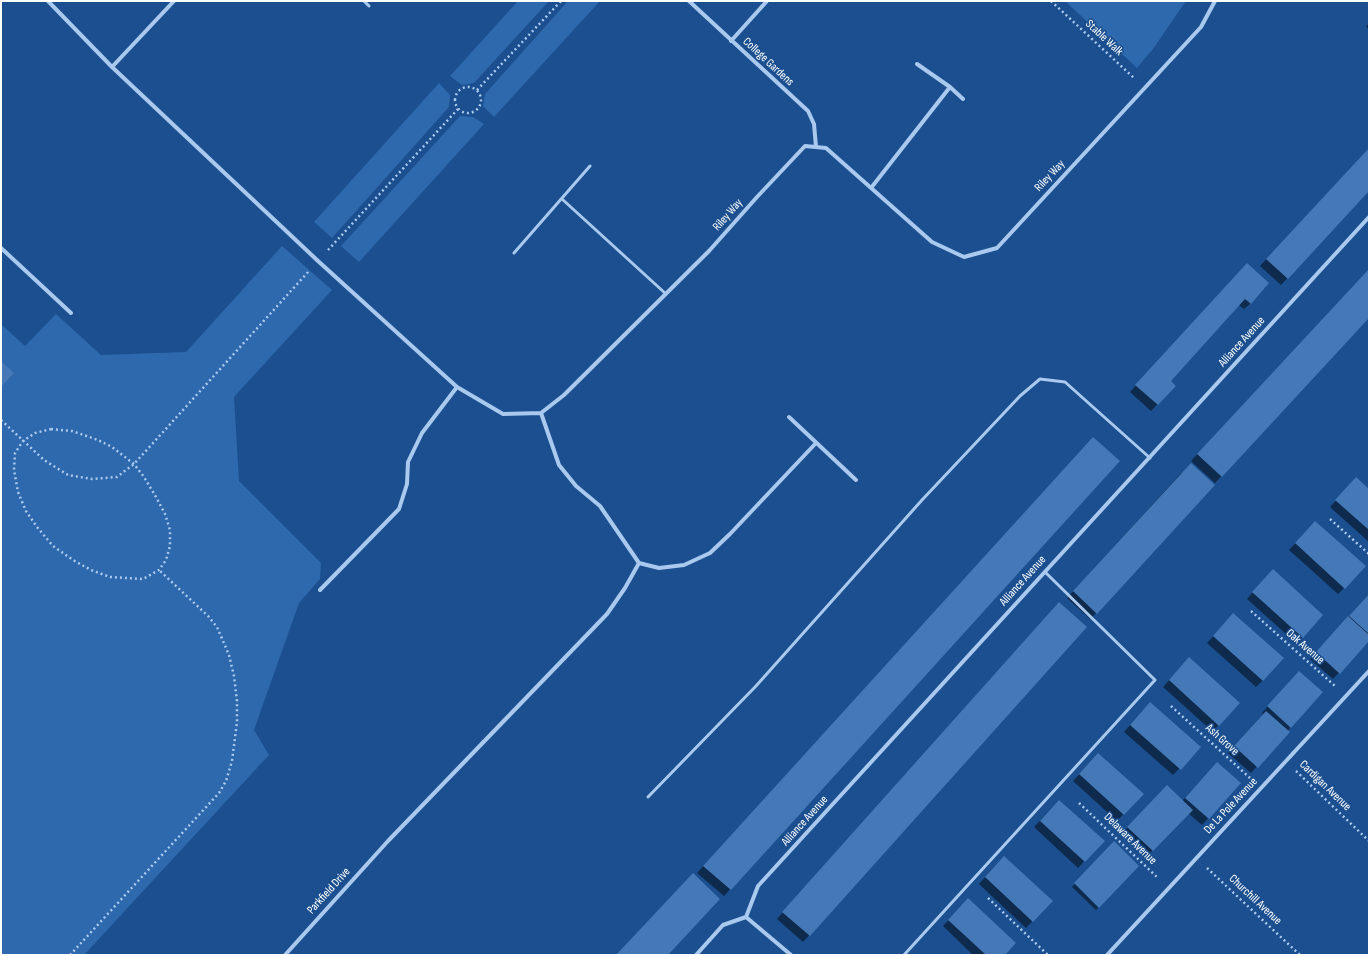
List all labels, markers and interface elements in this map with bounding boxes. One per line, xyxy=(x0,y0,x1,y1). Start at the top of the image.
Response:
street label: Stable Walk xyxy=(1082,17,1126,59)
street label: College Gardens xyxy=(739,35,797,89)
street label: Riley Way xyxy=(1032,157,1068,195)
street label: Riley Way xyxy=(710,196,746,234)
street label: Alliance Avenue xyxy=(1216,314,1268,370)
street label: Alliance Avenue xyxy=(997,553,1049,609)
street label: Oak Avenue xyxy=(1283,626,1327,668)
street label: Ash Grove xyxy=(1202,721,1242,759)
street label: Cardigan Avenue xyxy=(1296,758,1354,814)
street label: De La Pole Avenue xyxy=(1201,775,1261,837)
street label: Alliance Avenue xyxy=(779,793,831,849)
street label: Delaware Avenue xyxy=(1101,810,1159,868)
street label: Parkfield Drive xyxy=(304,865,354,917)
street label: Churchill Avenue xyxy=(1226,872,1284,928)

